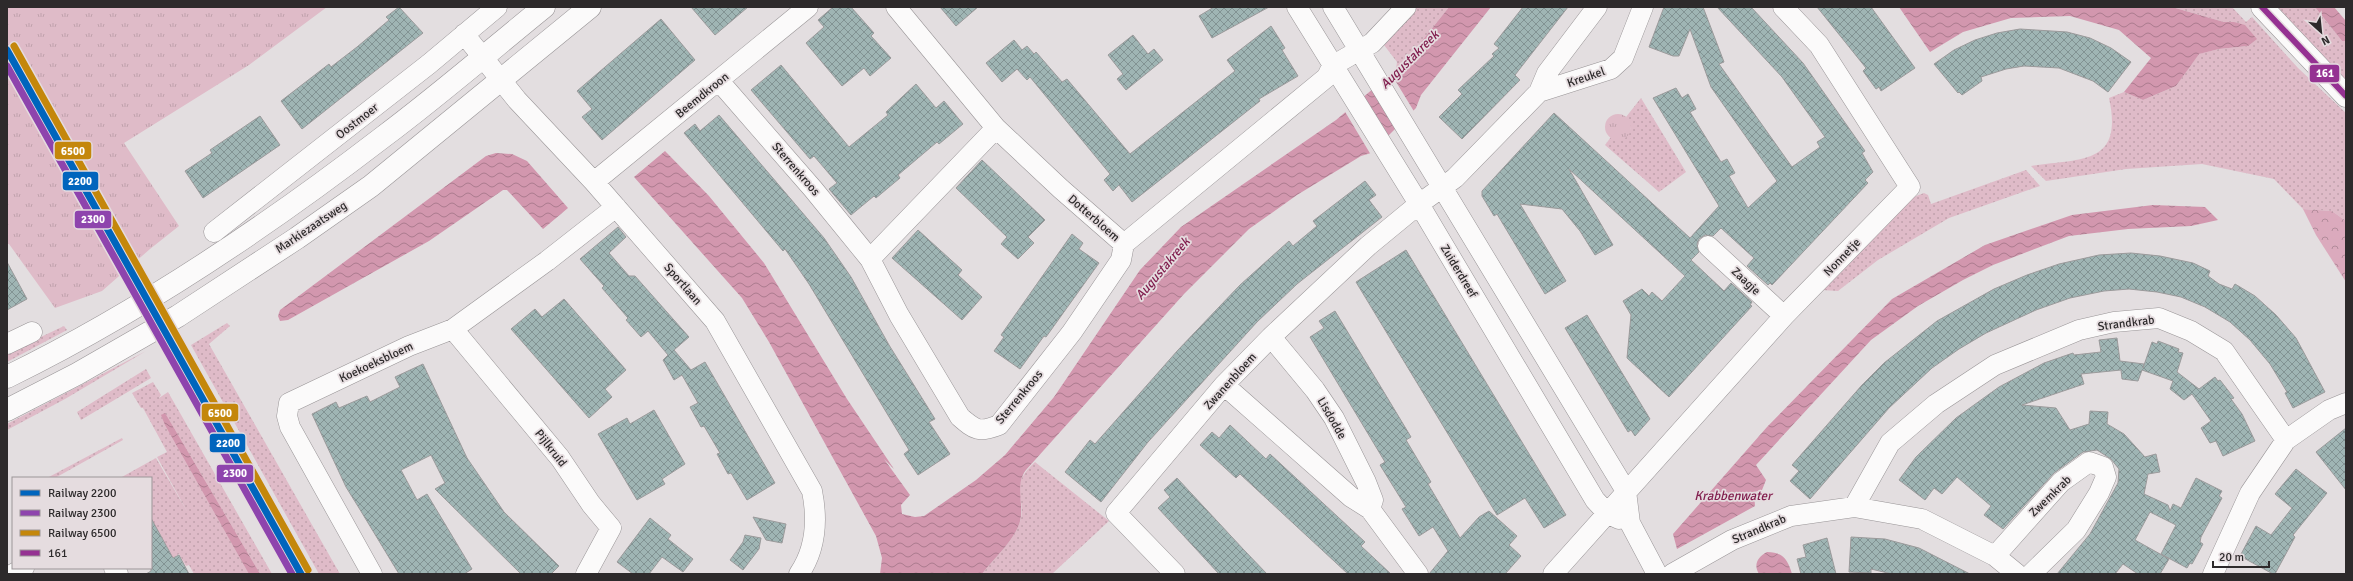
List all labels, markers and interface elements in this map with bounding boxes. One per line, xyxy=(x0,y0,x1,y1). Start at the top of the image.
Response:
north arrow xyxy=(2301,12,2341,52)
water label: Augustakreek xyxy=(1377,26,1443,92)
text: N xyxy=(2319,33,2332,48)
street label: Kreukel xyxy=(1565,64,1608,91)
line badge: 161 xyxy=(2309,64,2340,83)
text: 161 xyxy=(2316,67,2334,80)
street label: Beemdkroon xyxy=(673,69,732,121)
street label: Oostmoer xyxy=(333,100,382,143)
street label: Sterrenkroos xyxy=(768,140,823,199)
line badge: 6500 xyxy=(54,141,92,160)
text: 6500 xyxy=(61,145,85,158)
line badge: 2200 xyxy=(62,171,99,191)
text: 2200 xyxy=(68,175,92,188)
street label: Dotterbloem xyxy=(1065,192,1123,245)
street label: Markiezaatsweg xyxy=(273,198,350,257)
line badge: 2300 xyxy=(74,210,112,229)
text: 2300 xyxy=(81,213,105,226)
water label: Augustakreek xyxy=(1132,233,1194,303)
street label: Nonnetje xyxy=(1821,235,1864,280)
street label: Zuiderdreef xyxy=(1437,242,1481,301)
street label: Sportlaan xyxy=(660,260,705,308)
street label: Zaagje xyxy=(1728,264,1763,299)
street label: Strandkrab xyxy=(2097,313,2155,334)
street label: Koekoeksbloem xyxy=(337,339,416,386)
street label: Zwanenbloem xyxy=(1201,350,1260,413)
street label: Sterrenkroos xyxy=(992,367,1046,427)
street label: Lisdodde xyxy=(1314,395,1350,442)
line badge: 6500 xyxy=(201,403,239,422)
text: 6500 xyxy=(208,407,232,420)
street label: Pijlkruid xyxy=(531,427,570,470)
line badge: 2200 xyxy=(209,433,246,453)
text: 2200 xyxy=(216,437,240,450)
line badge: 2300 xyxy=(216,464,254,483)
text: 2300 xyxy=(223,467,247,480)
street label: Zwemkrab xyxy=(2026,472,2075,520)
legend xyxy=(12,477,152,569)
text: Railway 2200 xyxy=(48,486,117,501)
water label: Krabbenwater xyxy=(1694,488,1774,504)
text: Railway 2300 xyxy=(48,506,117,521)
street label: Strandkrab xyxy=(1730,511,1788,547)
text: Railway 6500 xyxy=(48,526,117,541)
scale bar xyxy=(2213,543,2269,569)
text: 161 xyxy=(48,546,67,561)
text: 20 m xyxy=(2219,550,2244,565)

